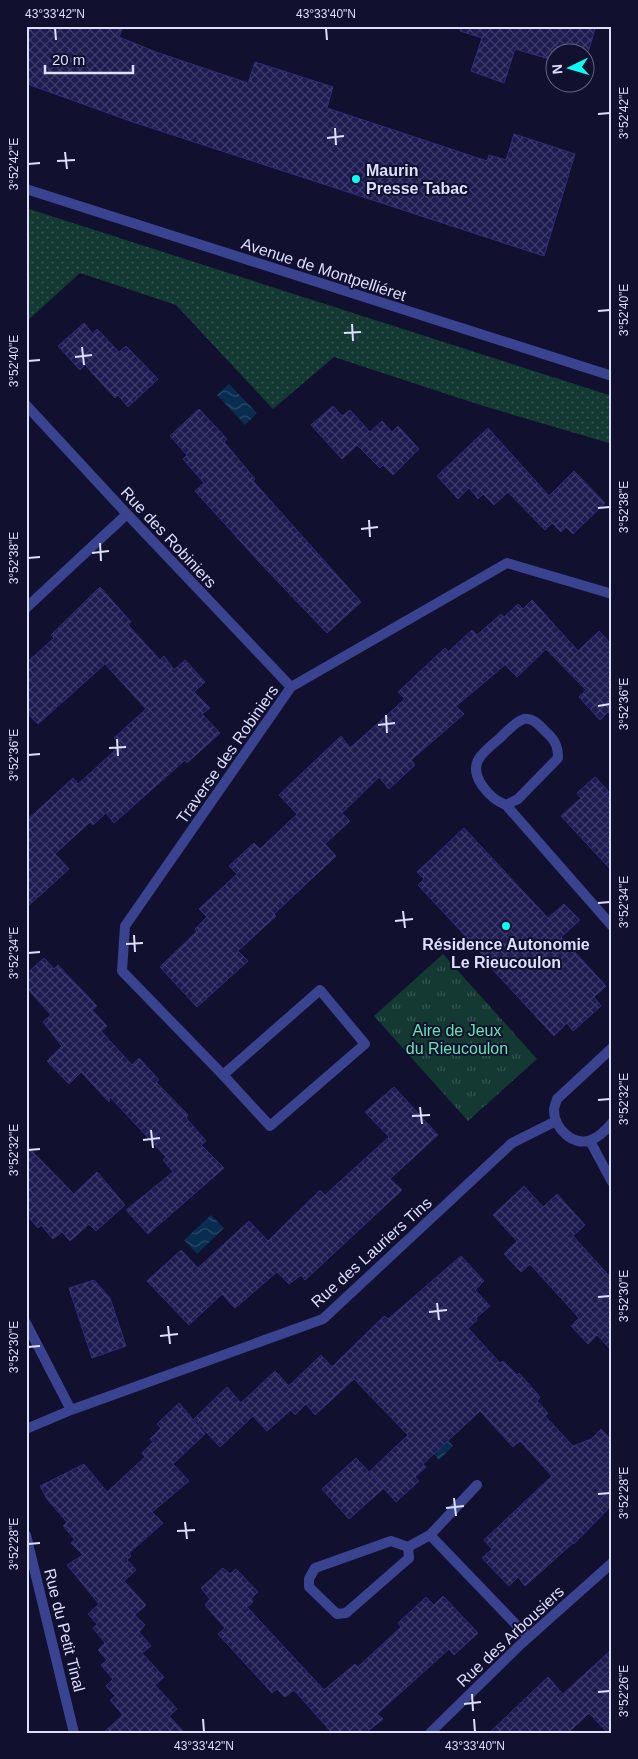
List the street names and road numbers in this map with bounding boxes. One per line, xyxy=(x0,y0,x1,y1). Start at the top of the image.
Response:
street label: Avenue de Montpelliéret xyxy=(239,235,409,304)
street label: Rue des Robiniers xyxy=(118,483,220,591)
street label: Traverse des Robiniers xyxy=(173,682,282,827)
street label: Rue des Lauriers Tins xyxy=(308,1194,435,1311)
street label: Rue du Petit Tinal xyxy=(41,1567,88,1693)
street label: Rue des Arbousiers xyxy=(453,1583,567,1690)

